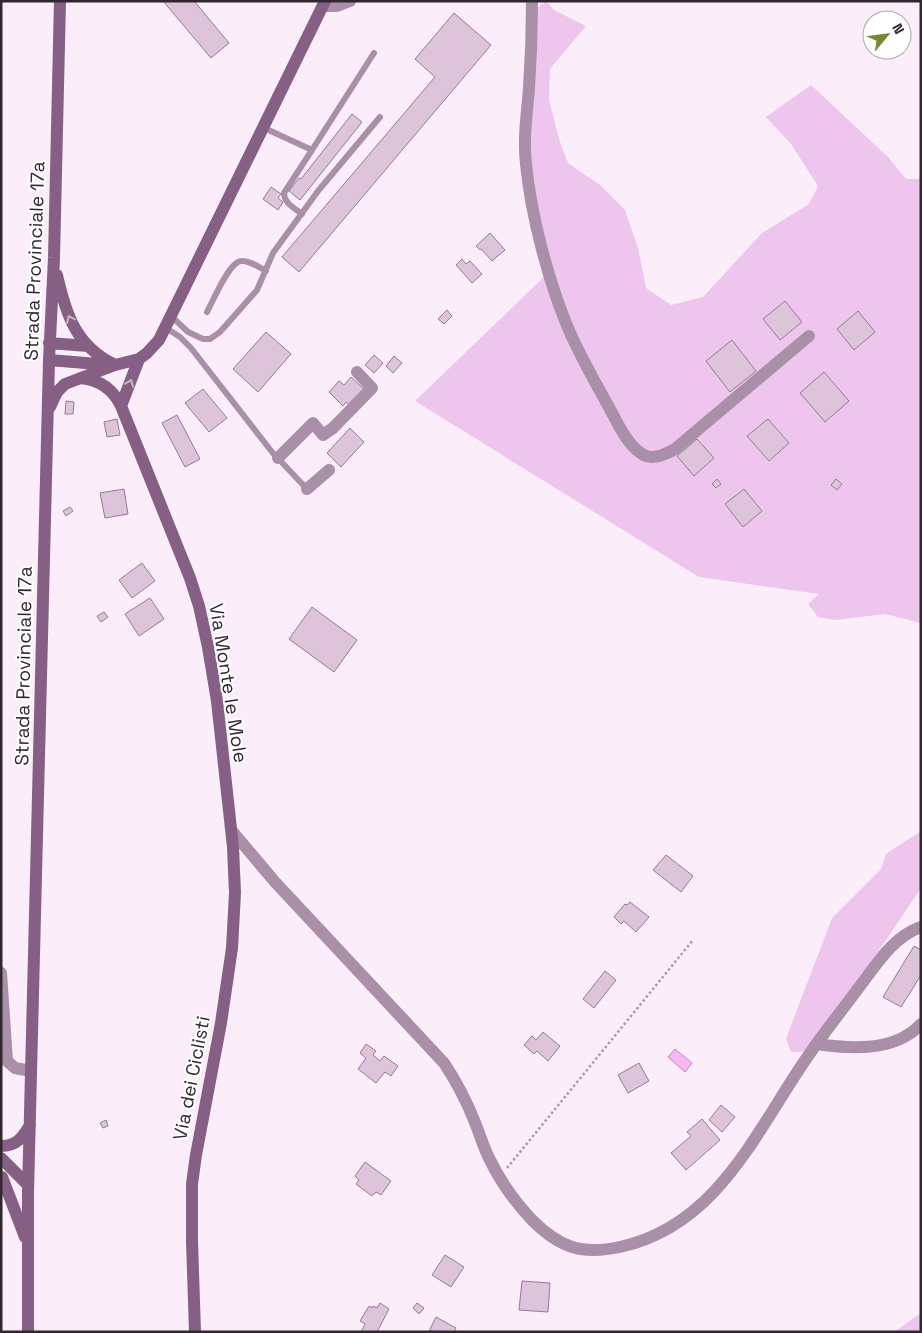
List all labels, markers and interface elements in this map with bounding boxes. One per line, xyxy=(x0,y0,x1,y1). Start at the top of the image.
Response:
north arrow xyxy=(862,10,912,60)
text: N xyxy=(888,20,909,37)
street label: Strada Provinciale 17a xyxy=(19,161,50,361)
one-way arrow xyxy=(66,315,76,324)
one-way arrow xyxy=(124,379,134,387)
street label: Strada Provinciale 17a xyxy=(9,566,38,766)
street label: Via Monte le Mole xyxy=(204,602,253,765)
street label: Via dei Ciclisti xyxy=(167,1014,216,1142)

